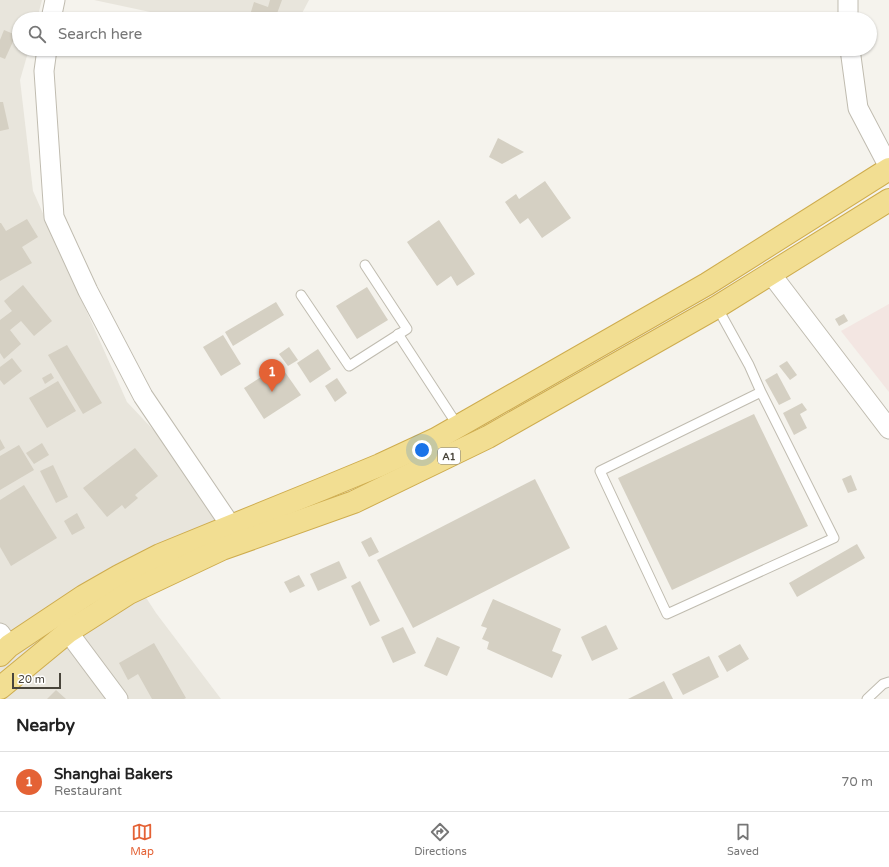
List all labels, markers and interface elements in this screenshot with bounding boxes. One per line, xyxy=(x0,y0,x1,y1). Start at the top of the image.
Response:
search box xyxy=(12,12,877,56)
icon: search xyxy=(26,23,48,45)
text: Search here xyxy=(58,25,142,43)
pin: 1 xyxy=(259,359,285,392)
your location xyxy=(412,440,432,460)
road number: A1 xyxy=(438,448,460,464)
scale bar xyxy=(12,671,61,690)
text: 20 m xyxy=(18,673,45,686)
text: Nearby xyxy=(16,715,75,736)
text: Shanghai Bakers xyxy=(54,765,173,783)
text: 1 xyxy=(25,774,33,790)
text: 70 m xyxy=(841,774,873,790)
text: Restaurant xyxy=(54,783,122,799)
tab: Map xyxy=(130,821,154,858)
tab: Directions xyxy=(414,821,467,858)
tab: Saved xyxy=(727,821,759,858)

